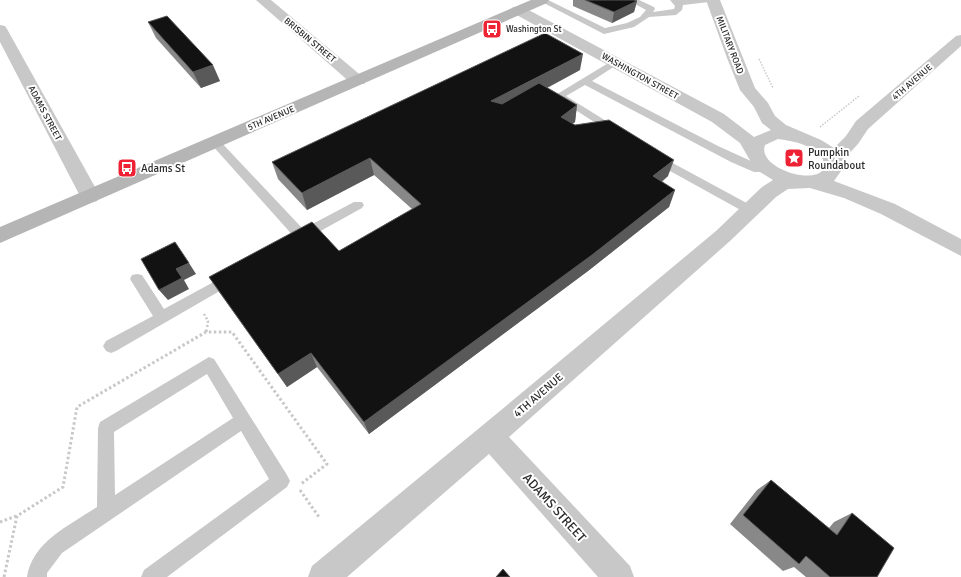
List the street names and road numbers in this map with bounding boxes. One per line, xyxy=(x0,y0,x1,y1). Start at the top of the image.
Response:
street label: MILITARY ROAD xyxy=(714,15,746,76)
street label: BRISBIN STREET xyxy=(282,16,338,65)
street label: WASHINGTON STREET xyxy=(600,51,680,102)
street label: 4TH AVENUE xyxy=(890,62,935,103)
street label: ADAMS STREET xyxy=(26,84,64,143)
street label: 5TH AVENUE xyxy=(246,104,296,133)
street label: 4TH AVENUE xyxy=(511,370,566,420)
street label: ADAMS STREET xyxy=(519,470,590,546)

